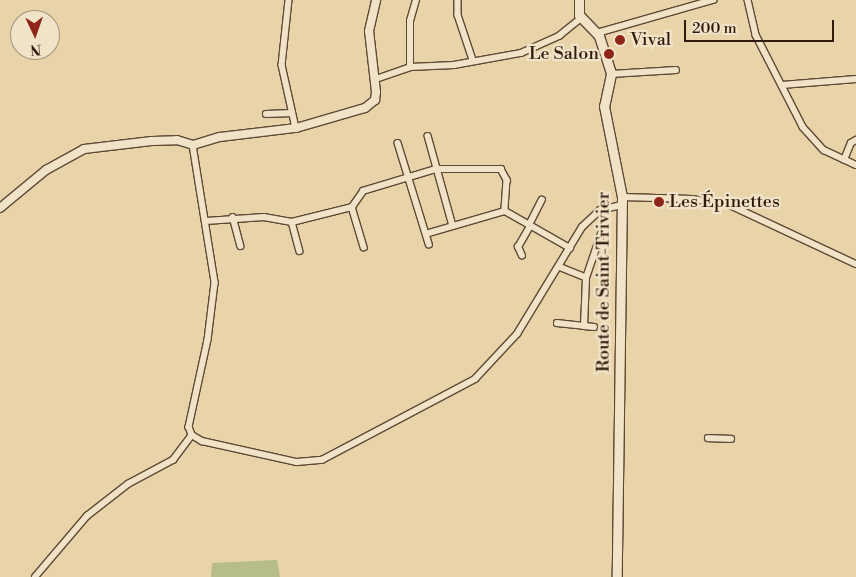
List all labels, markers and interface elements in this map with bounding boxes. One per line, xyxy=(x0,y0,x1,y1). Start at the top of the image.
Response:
north arrow xyxy=(10,10,60,60)
scale bar xyxy=(686,10,836,42)
text: 200 m xyxy=(692,19,737,38)
place label: Vival xyxy=(630,29,671,51)
marker: Vival xyxy=(614,34,626,46)
text: N xyxy=(30,40,42,58)
place label: Le Salon xyxy=(529,43,599,65)
marker: Le Salon xyxy=(603,48,615,60)
place label: Les Épinettes xyxy=(669,191,780,213)
street label: Route de Saint-Trivier xyxy=(593,192,615,372)
marker: Les Épinettes xyxy=(653,196,665,208)

